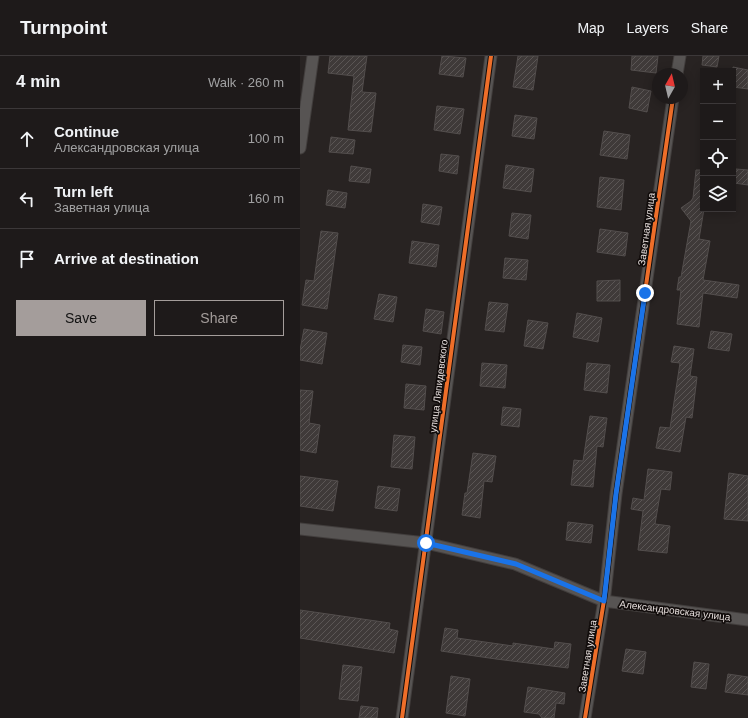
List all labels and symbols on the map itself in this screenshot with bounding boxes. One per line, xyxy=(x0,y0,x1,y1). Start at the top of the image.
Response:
north arrow xyxy=(652,68,688,104)
street label: Заветная улица xyxy=(636,192,657,266)
route end xyxy=(636,284,654,302)
street label: улица Ляпидевского xyxy=(427,338,450,433)
route start xyxy=(417,534,435,552)
street label: Александровская улица xyxy=(619,598,731,623)
street label: Заветная улица xyxy=(576,619,599,693)

